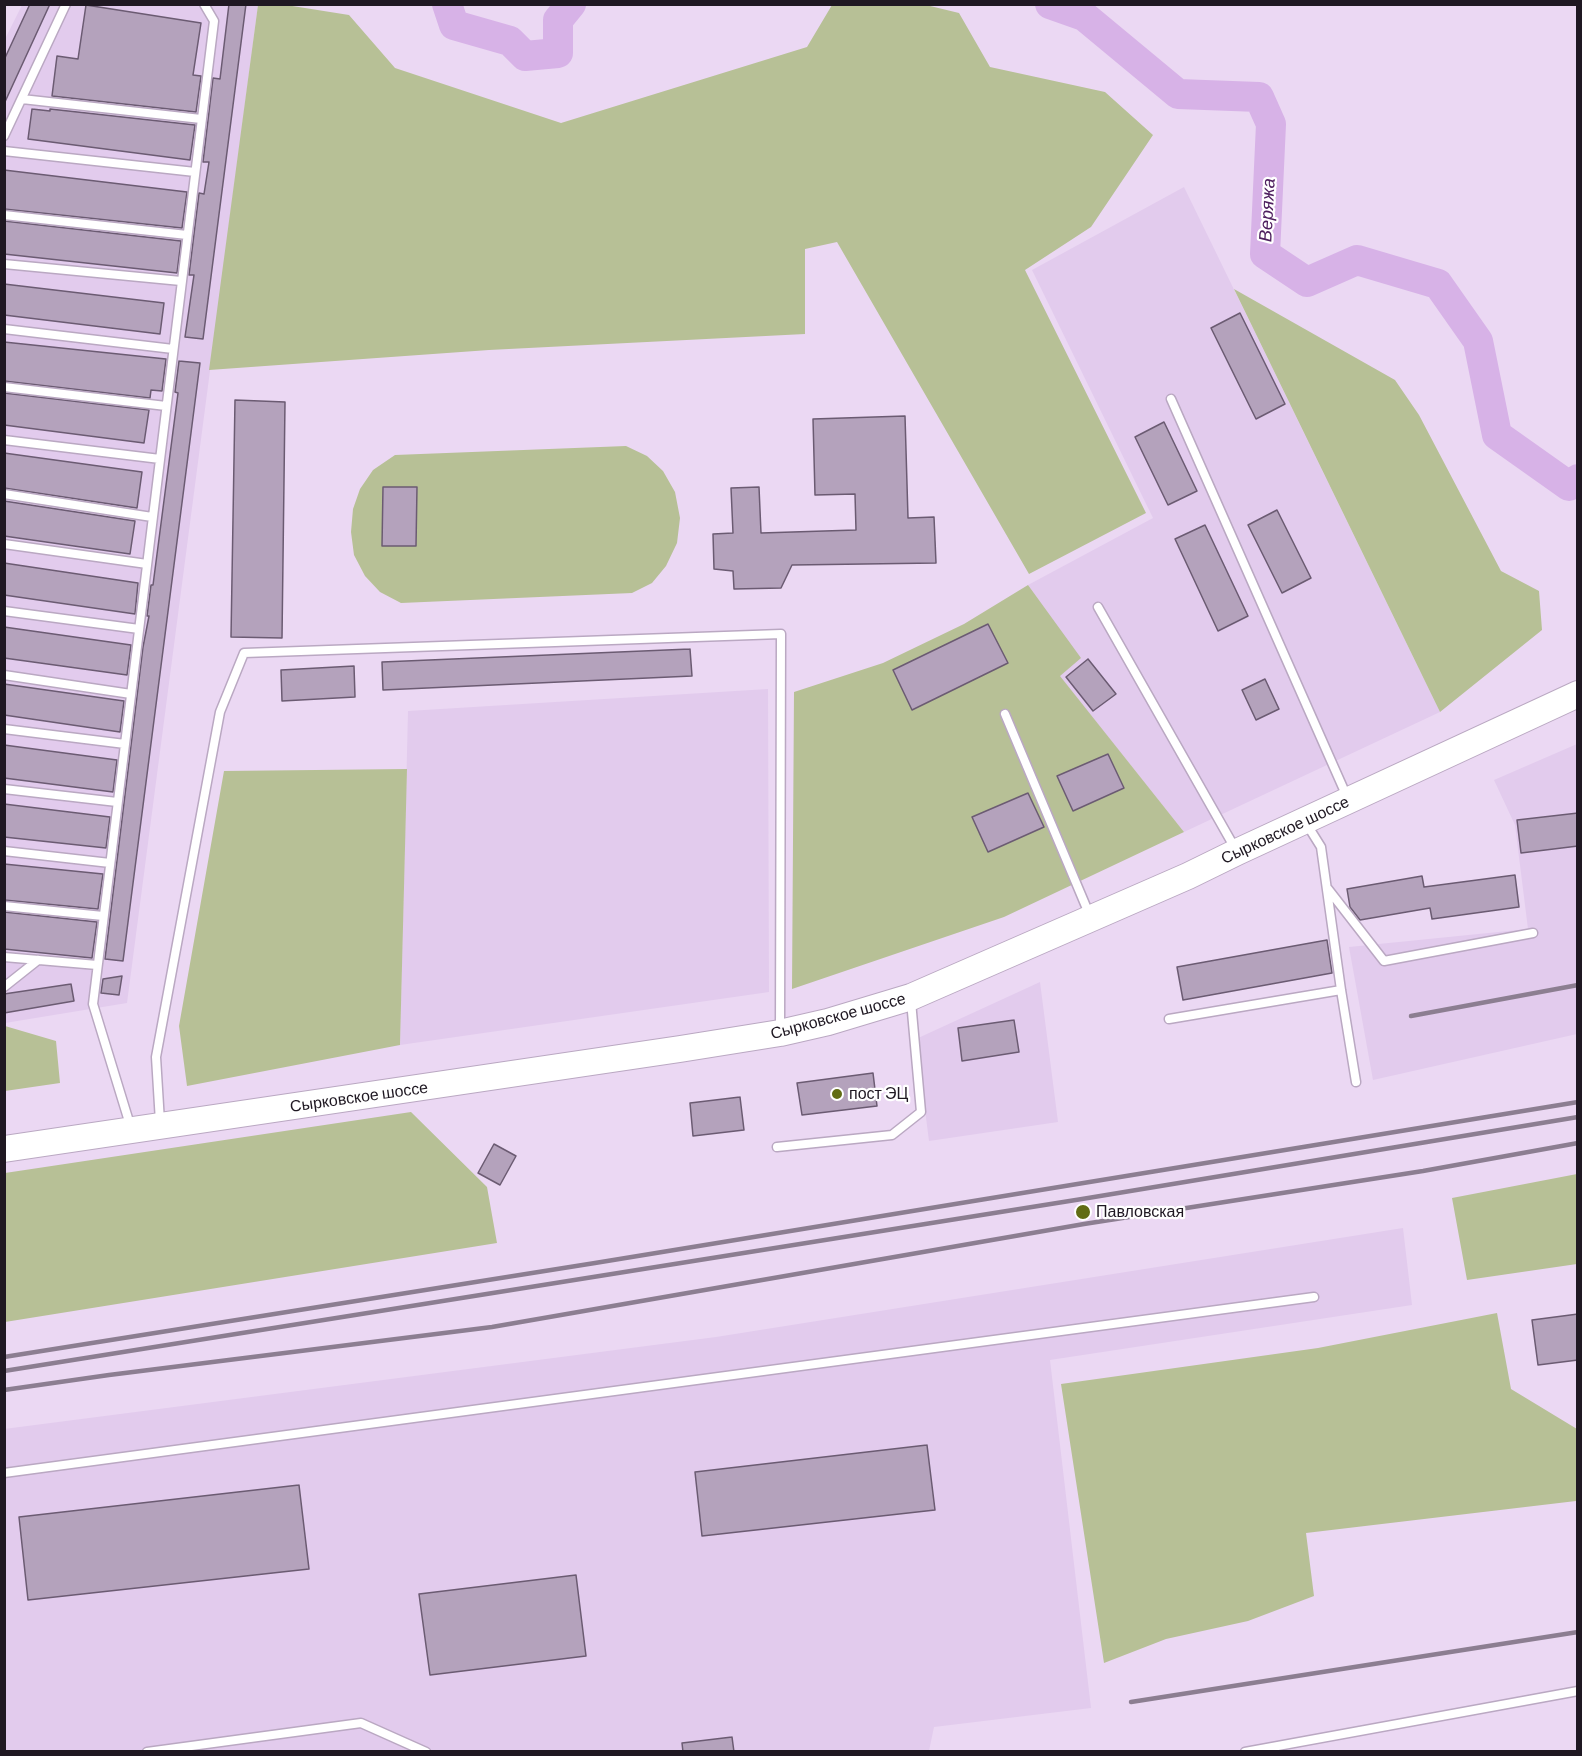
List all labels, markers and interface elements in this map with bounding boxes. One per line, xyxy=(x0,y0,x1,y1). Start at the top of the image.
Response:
water label: Веряжа xyxy=(1255,178,1279,242)
street label: Сырковское шоссе xyxy=(1218,792,1352,868)
street label: Сырковское шоссе xyxy=(768,989,908,1043)
street label: Сырковское шоссе xyxy=(289,1078,429,1116)
place label: пост ЭЦ xyxy=(849,1084,908,1104)
marker: пост ЭЦ xyxy=(830,1087,844,1101)
place label: Павловская xyxy=(1096,1202,1184,1222)
marker: Павловская xyxy=(1074,1203,1092,1221)

